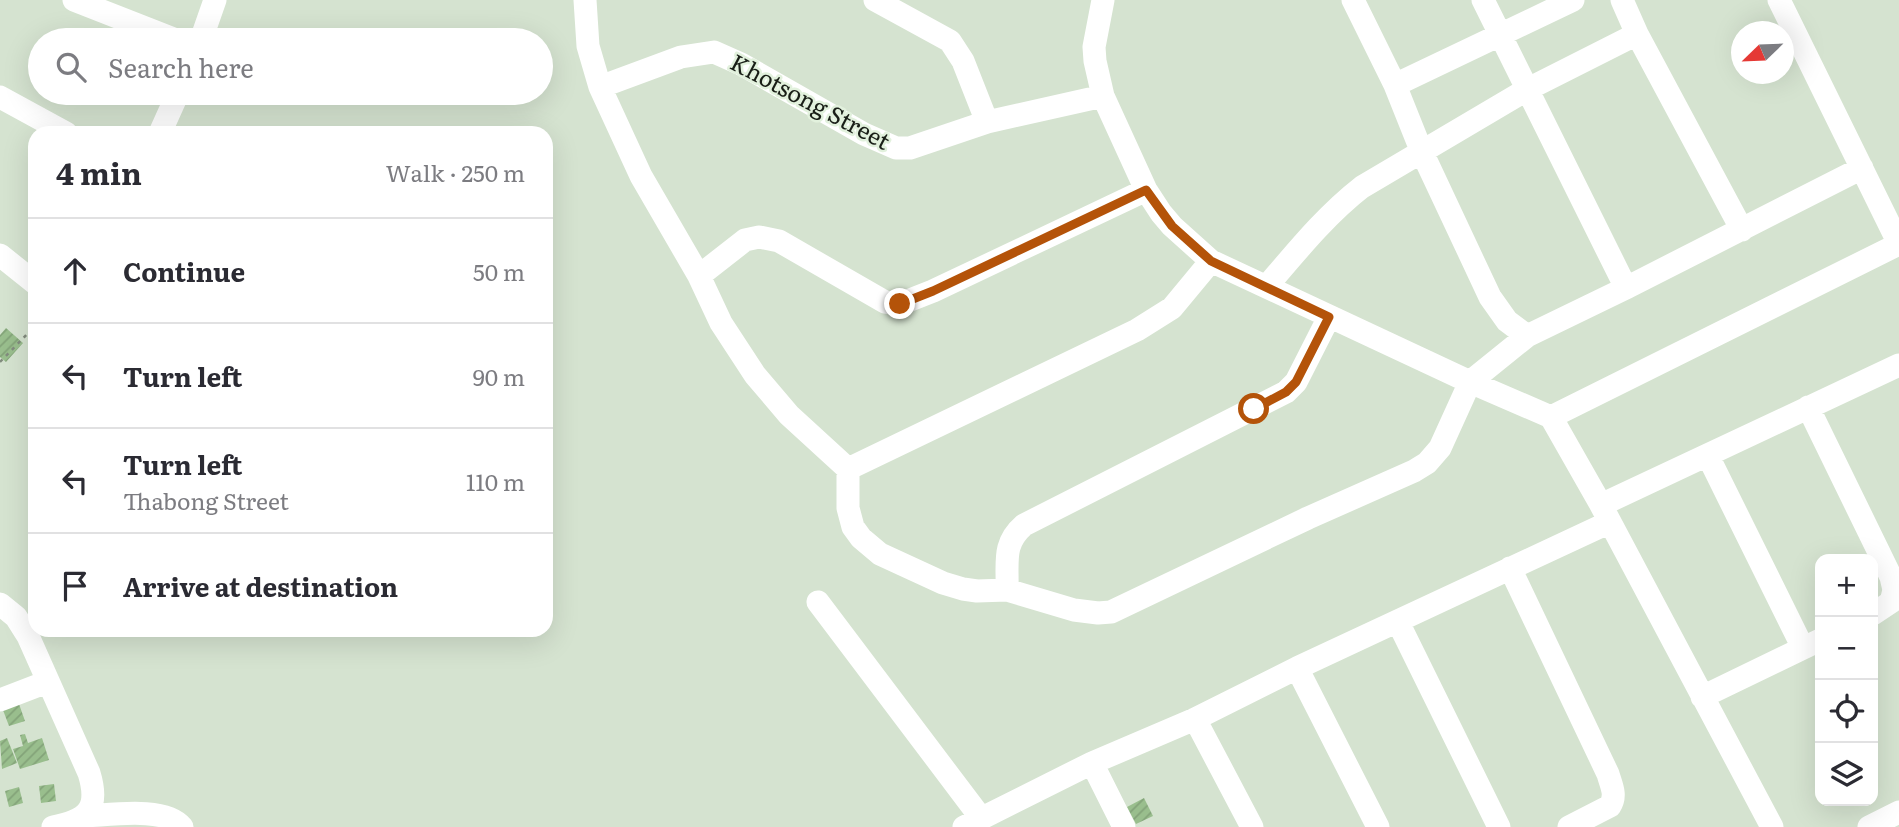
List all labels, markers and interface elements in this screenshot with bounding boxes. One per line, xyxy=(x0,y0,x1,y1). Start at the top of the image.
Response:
north arrow xyxy=(1731,21,1794,84)
search box xyxy=(28,28,553,105)
street label: Khotsong Street xyxy=(725,44,897,157)
text: Search here xyxy=(108,47,254,86)
icon: search xyxy=(52,48,90,86)
text: 4 min xyxy=(56,150,142,194)
text: Walk · 250 m xyxy=(386,155,525,189)
text: Continue xyxy=(123,251,245,290)
icon: ahead xyxy=(56,252,94,290)
text: 50 m xyxy=(473,254,525,288)
route end xyxy=(884,288,915,319)
text: Turn left xyxy=(123,356,242,395)
icon: left xyxy=(56,357,94,395)
text: 90 m xyxy=(473,359,525,393)
route start xyxy=(1238,393,1269,424)
text: Turn left xyxy=(123,444,242,483)
icon: left xyxy=(56,462,94,500)
text: 110 m xyxy=(466,464,525,498)
text: Thabong Street xyxy=(123,483,289,517)
map controls xyxy=(1815,554,1878,806)
button: + xyxy=(1815,554,1878,617)
text: Arrive at destination xyxy=(123,566,398,605)
icon: arrive xyxy=(56,567,94,605)
button: − xyxy=(1815,617,1878,680)
button: locate xyxy=(1815,680,1878,743)
button: layers xyxy=(1815,743,1878,806)

